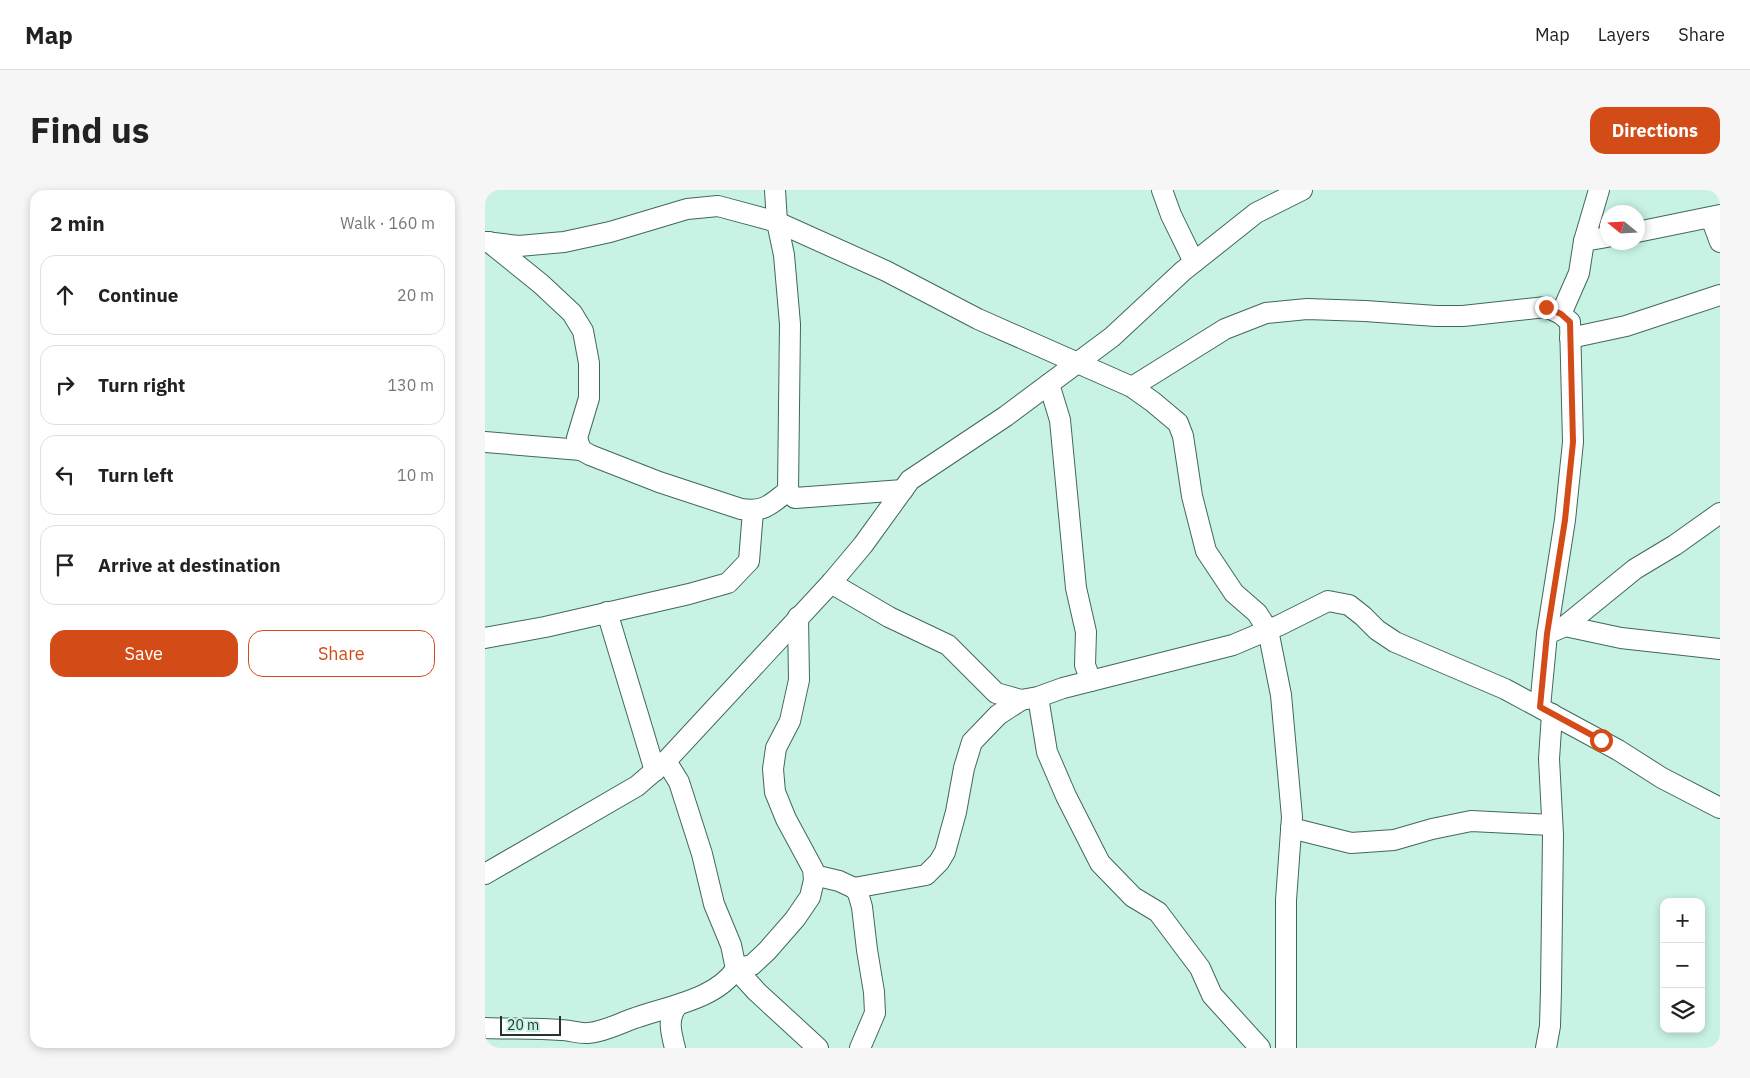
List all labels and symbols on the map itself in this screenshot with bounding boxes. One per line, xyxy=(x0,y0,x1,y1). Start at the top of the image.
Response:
north arrow xyxy=(1600,205,1645,250)
route end xyxy=(1535,296,1558,319)
route start xyxy=(1590,729,1613,752)
scale bar xyxy=(500,1013,561,1036)

